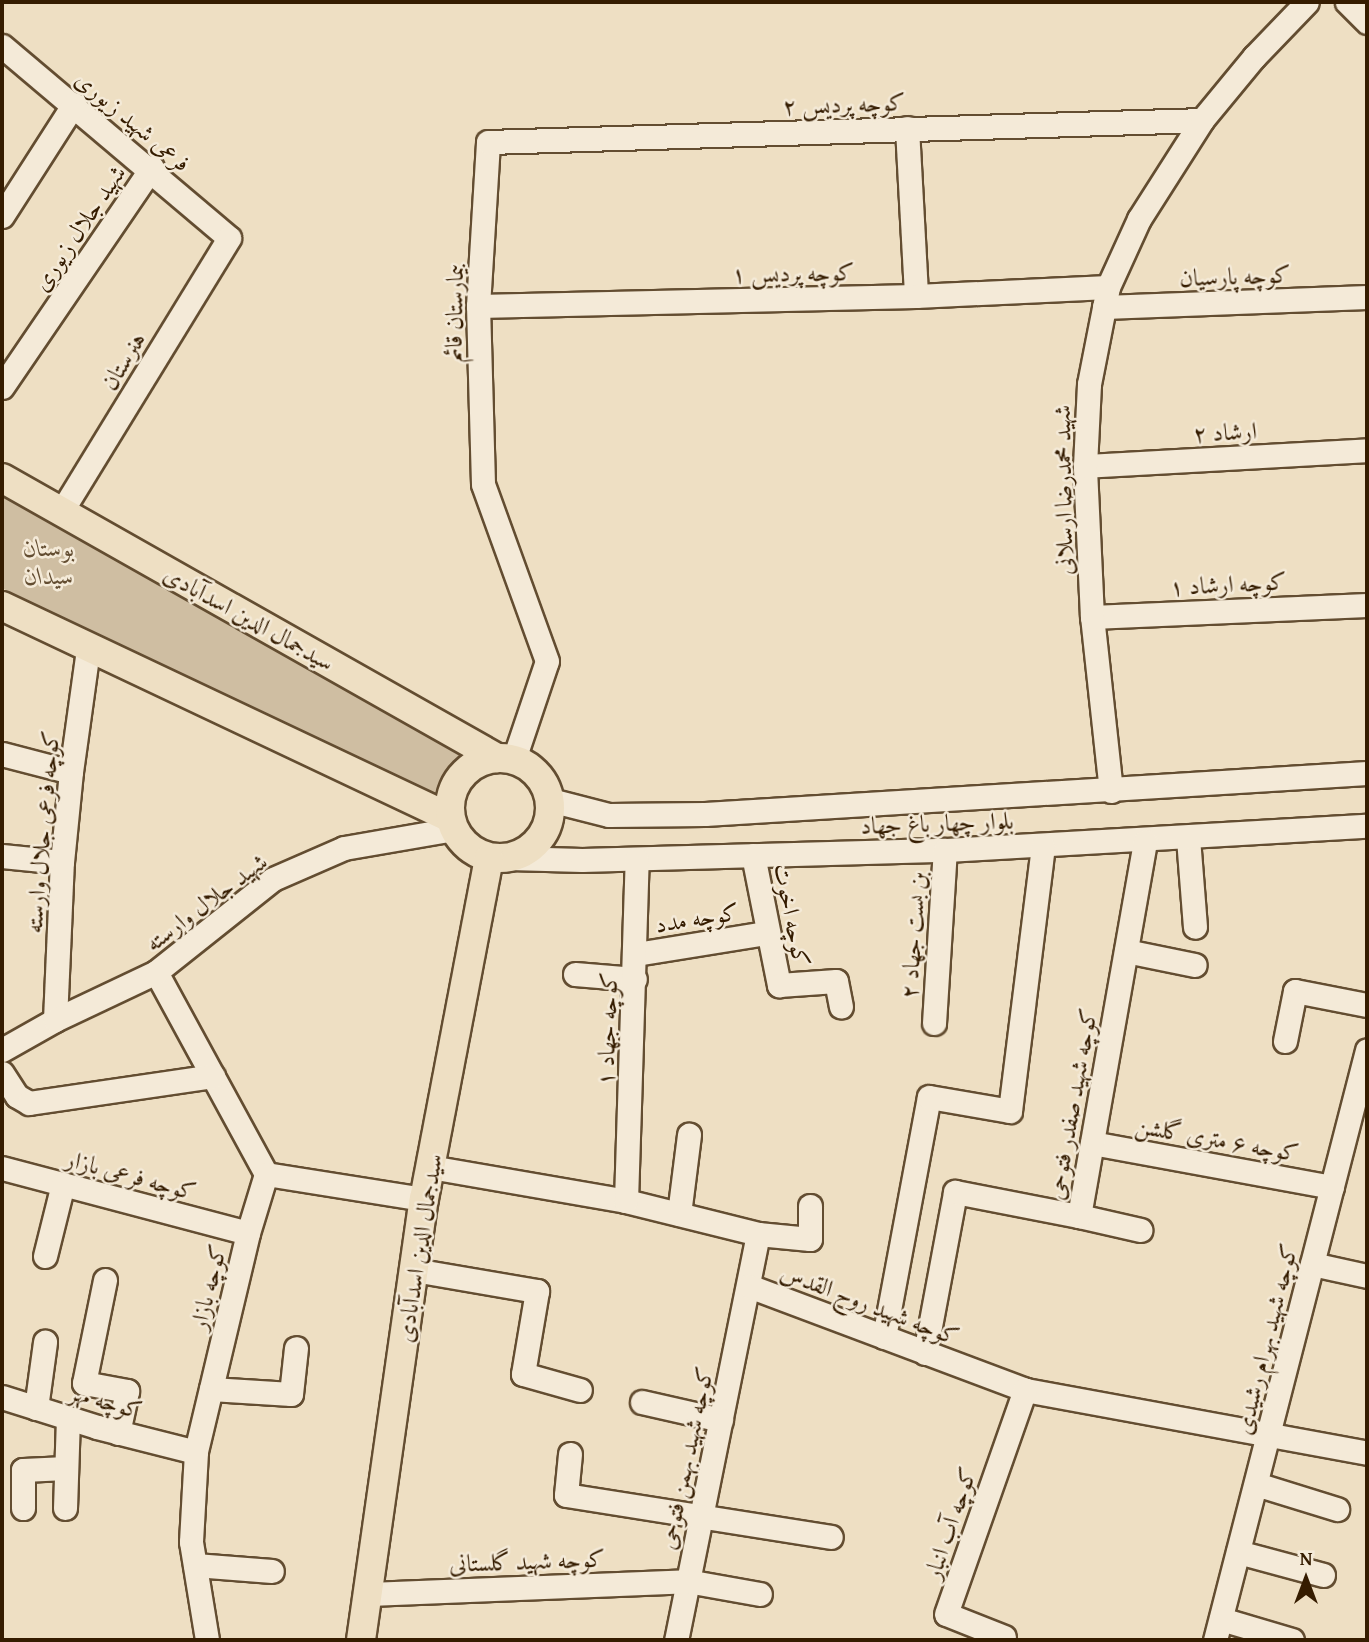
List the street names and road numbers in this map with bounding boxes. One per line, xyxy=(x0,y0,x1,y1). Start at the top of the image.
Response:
street label: فرعی شهید زیوری xyxy=(70,65,196,177)
street label: کوچه پردیس ۲ xyxy=(782,87,906,121)
street label: شهید جلال زیوری xyxy=(26,159,132,297)
street label: کوچه پردیس ۱ xyxy=(731,258,855,288)
street label: کوچه پارسیان xyxy=(1179,260,1291,292)
street label: بیمارستان قائم xyxy=(439,264,469,362)
street label: هنرستان xyxy=(95,327,151,395)
street label: شهید محمدرضا ارسلانی xyxy=(1047,405,1079,575)
street label: ارشاد ۲ xyxy=(1192,416,1258,448)
street label: سیدجمال الدین اسدآبادی xyxy=(159,559,339,677)
street label: کوچه ارشاد ۱ xyxy=(1169,567,1287,601)
street label: کوچه فرعی جلال وارسته xyxy=(19,730,65,934)
street label: بلوار چهار باغ جهاد xyxy=(860,806,1014,840)
street label: شهید جلال وارسته xyxy=(139,847,273,957)
street label: کوچه اخوت xyxy=(768,861,816,969)
street label: بن بست جهاد ۲ xyxy=(894,870,932,1000)
street label: کوچه مدد xyxy=(653,897,741,939)
street label: کوچه جهاد ۱ xyxy=(591,972,623,1086)
street label: کوچه شهید صفدر فتوحی xyxy=(1041,1006,1103,1202)
street label: کوچه ۶ متری گلشن xyxy=(1133,1110,1301,1168)
street label: کوچه فرعی بازار xyxy=(63,1144,199,1206)
street label: سیدجمال الدین اسدآبادی xyxy=(390,1152,448,1344)
street label: کوچه بازار xyxy=(183,1241,233,1333)
street label: کوچه شهید بهرام رشیدی xyxy=(1228,1241,1304,1437)
street label: کوچه شهید روح القدس xyxy=(777,1257,963,1351)
street label: کوچه شهید بهمن فتوحی xyxy=(653,1364,719,1552)
street label: کوچه مهر xyxy=(67,1377,145,1425)
street label: کوچه آب انبار xyxy=(917,1463,983,1583)
street label: کوچه شهید گلستانی xyxy=(449,1544,605,1578)

